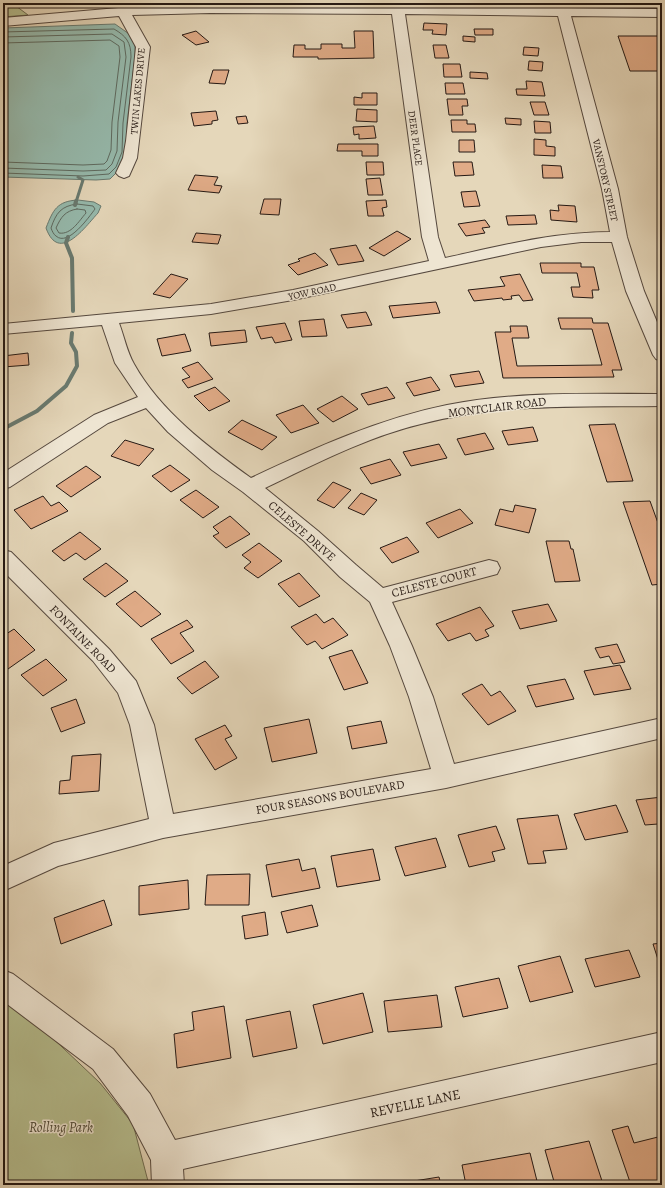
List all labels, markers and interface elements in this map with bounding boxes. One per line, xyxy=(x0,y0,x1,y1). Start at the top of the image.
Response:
street label: TWIN LAKES DRIVE xyxy=(127,47,148,135)
street label: DEER PLACE xyxy=(405,110,426,167)
street label: VANSTORY STREET xyxy=(590,137,621,223)
street label: YOW ROAD xyxy=(286,280,337,303)
street label: MONTCLAIR ROAD xyxy=(447,393,547,421)
street label: CELESTE DRIVE xyxy=(265,497,339,565)
street label: CELESTE COURT xyxy=(390,563,479,601)
street label: FONTAINE ROAD xyxy=(46,601,120,677)
street label: FOUR SEASONS BOULEVARD xyxy=(254,776,406,818)
street label: REVELLE LANE xyxy=(368,1085,462,1122)
park label: Rolling Park xyxy=(29,1118,93,1137)

